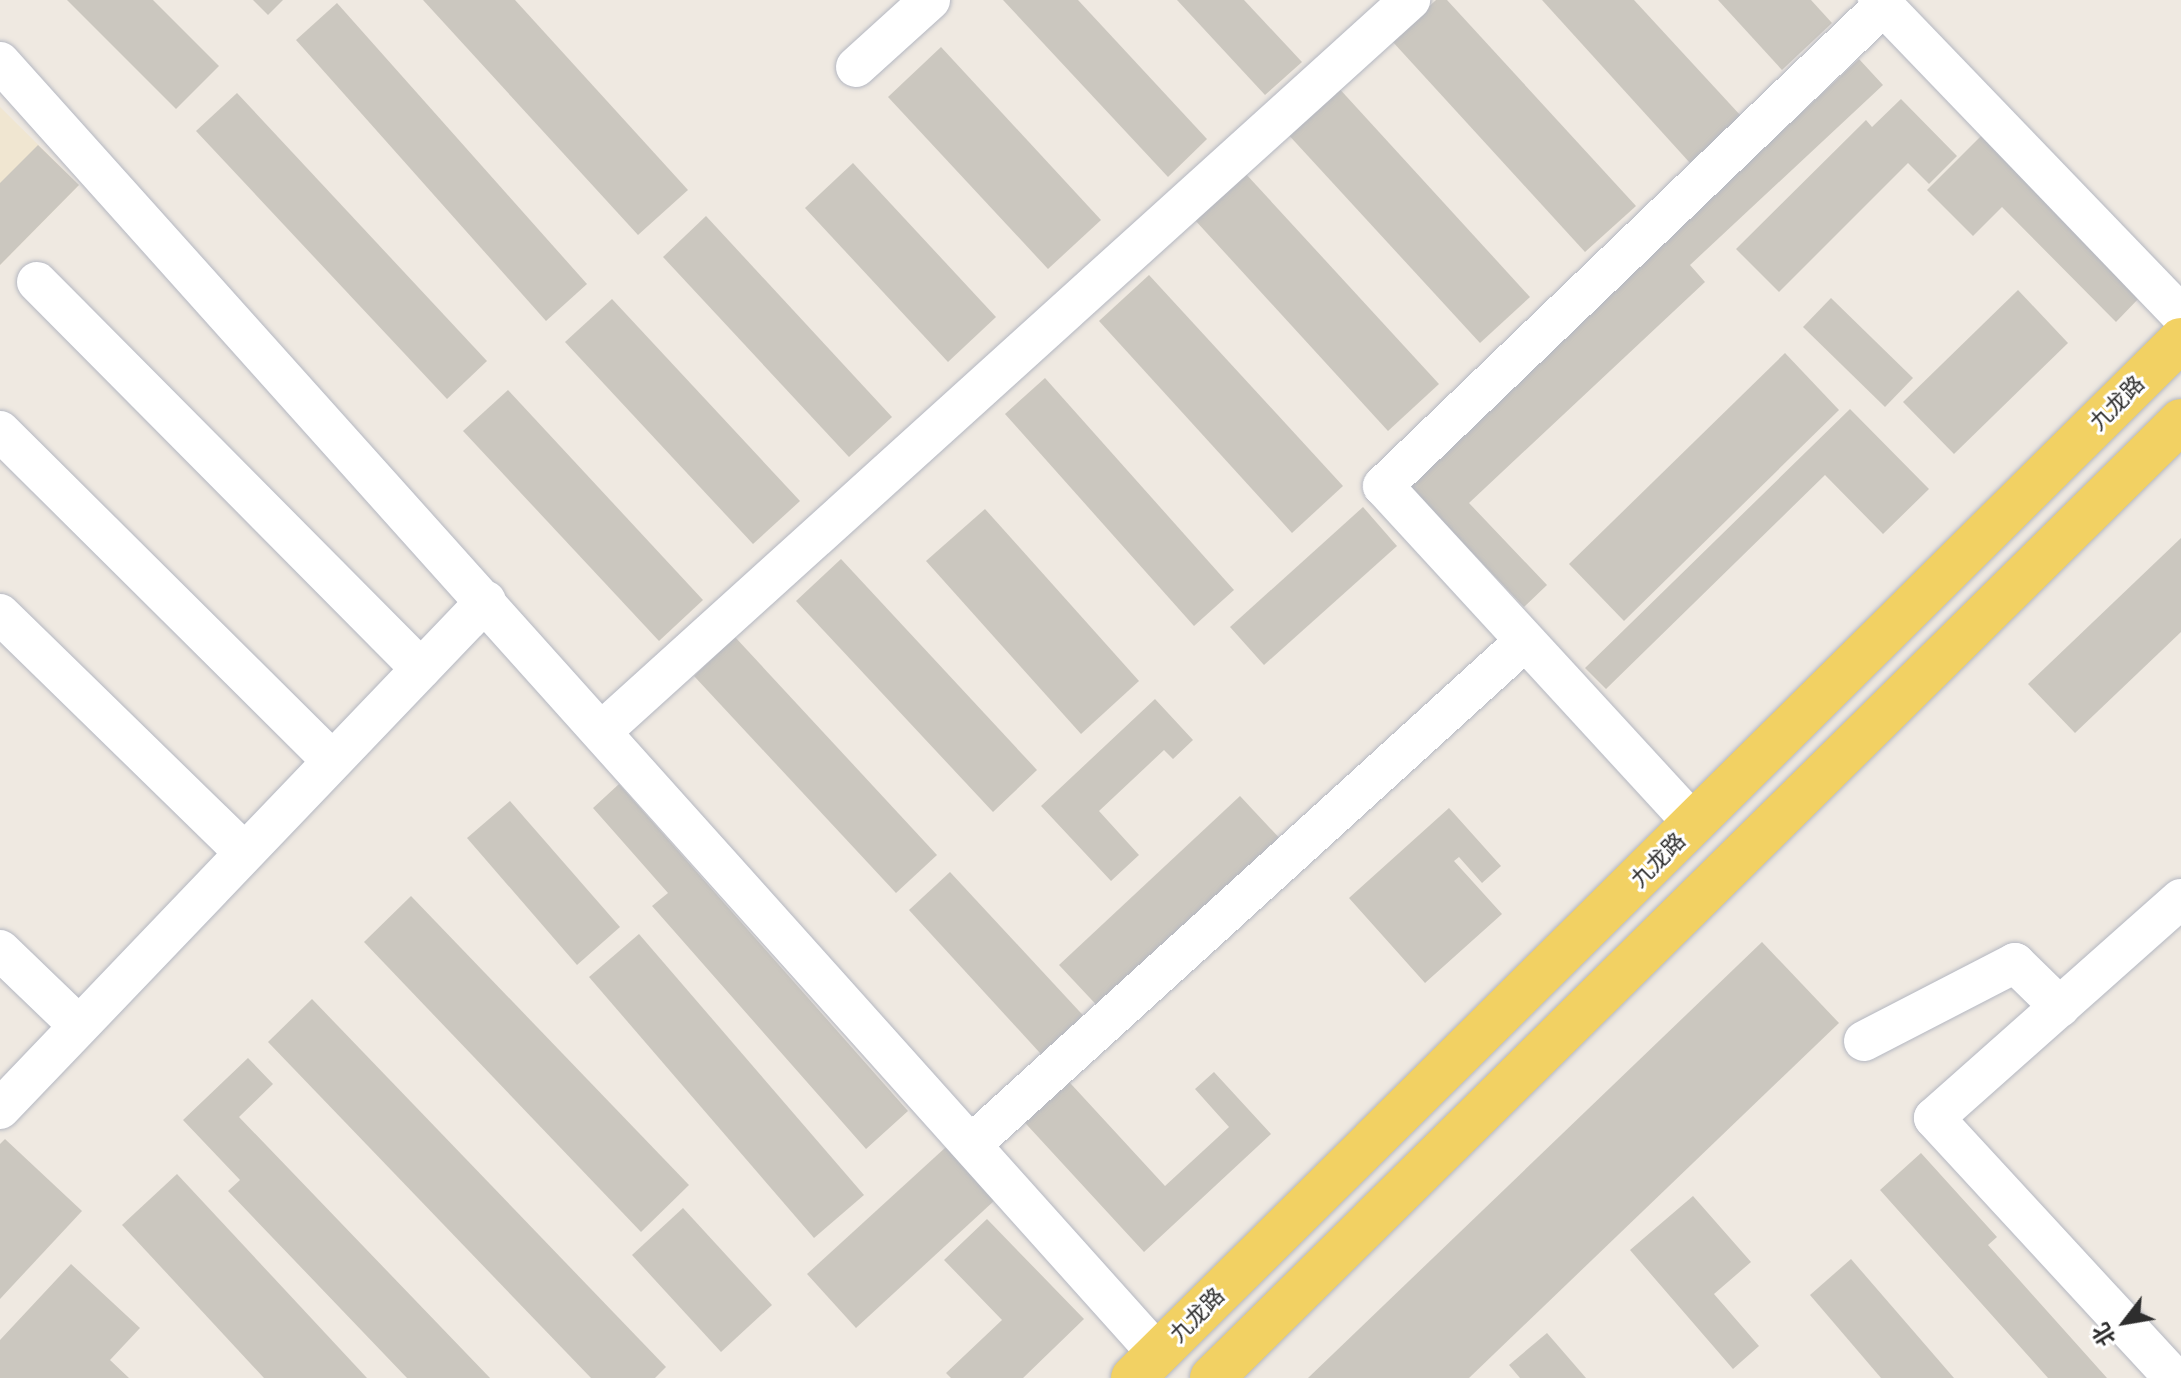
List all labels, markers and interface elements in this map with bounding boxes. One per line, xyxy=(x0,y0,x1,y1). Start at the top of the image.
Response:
street label: 九龙路 xyxy=(2084,370,2150,436)
street label: 九龙路 xyxy=(1625,827,1691,893)
street label: 九龙路 xyxy=(1164,1282,1230,1348)
north arrow xyxy=(2085,1282,2165,1362)
text: 北 xyxy=(2088,1319,2120,1350)

